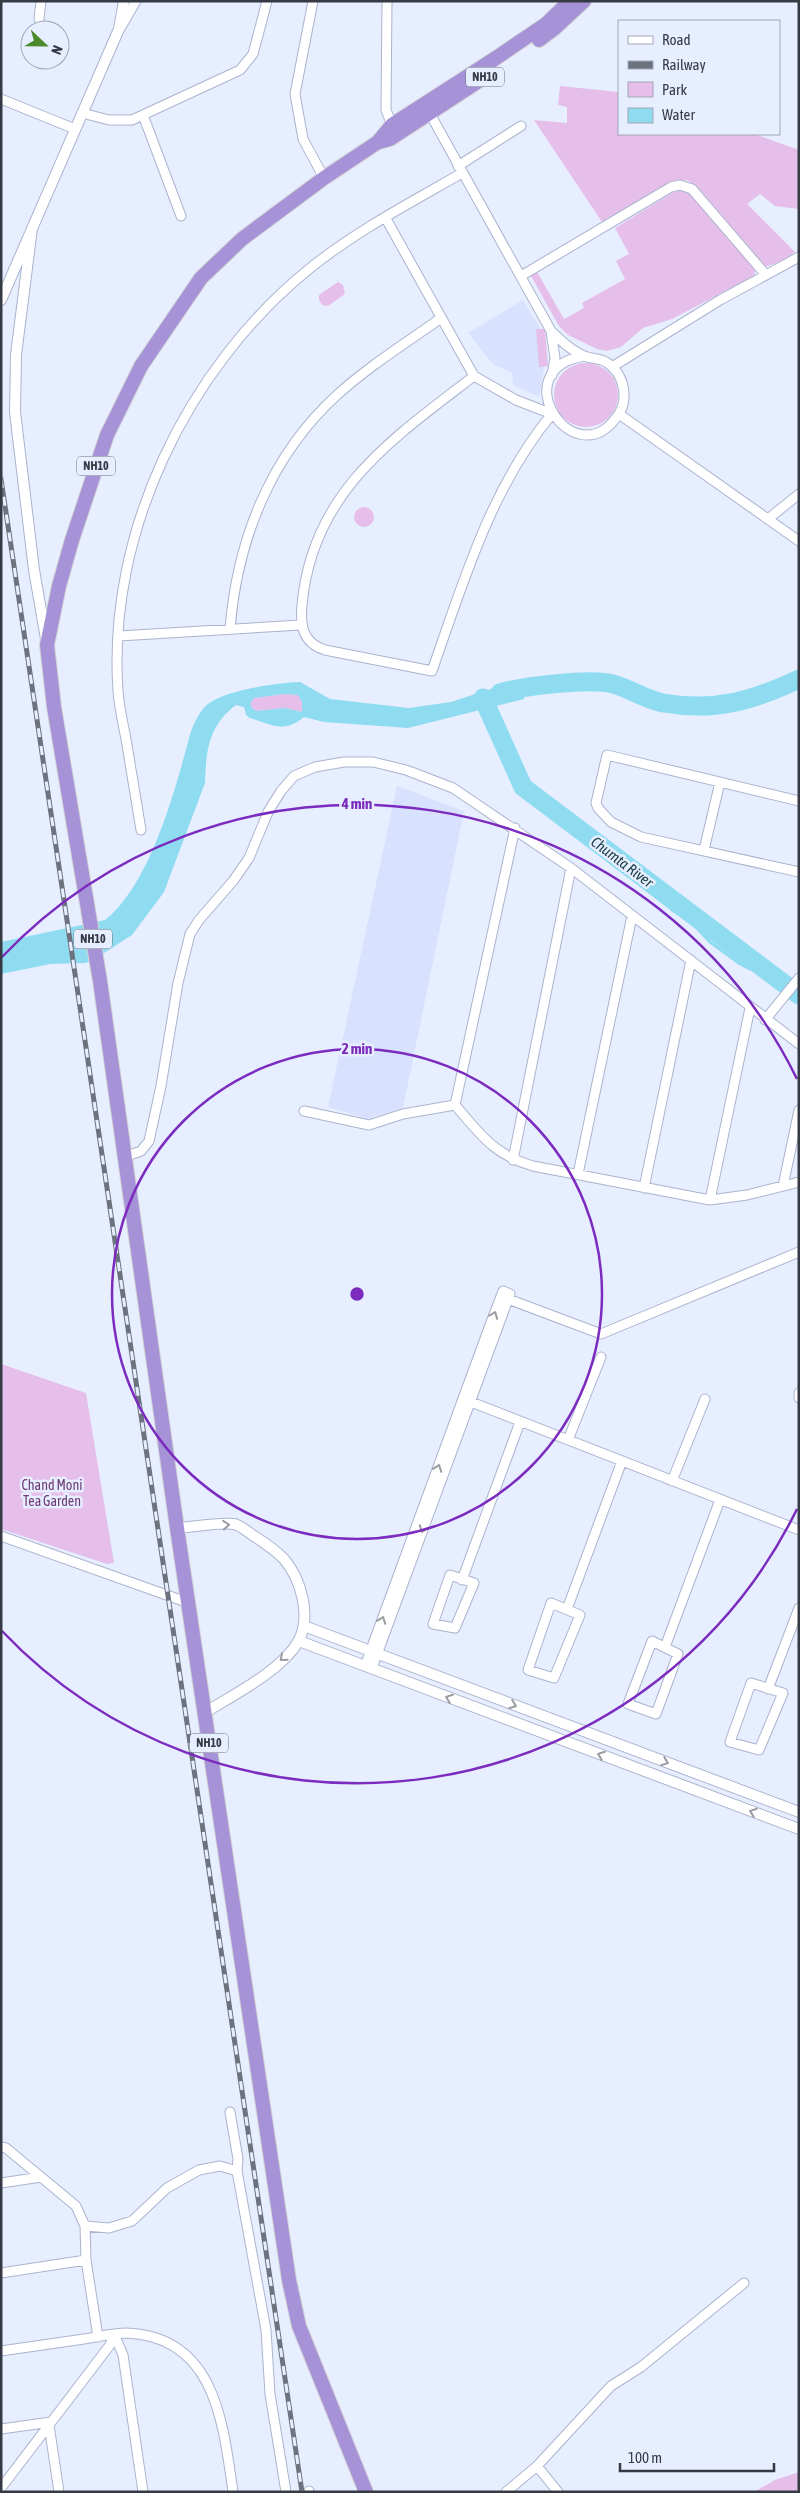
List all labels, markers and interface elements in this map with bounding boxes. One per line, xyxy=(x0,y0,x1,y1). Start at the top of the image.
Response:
north arrow xyxy=(20,20,70,70)
legend xyxy=(618,20,780,135)
text: Road xyxy=(662,31,691,48)
text: N xyxy=(48,43,66,57)
text: Railway xyxy=(662,56,706,73)
road number: NH10 xyxy=(466,68,504,86)
text: Park xyxy=(662,81,687,98)
text: Water xyxy=(662,106,695,123)
road number: NH10 xyxy=(77,456,115,476)
text: 4 min xyxy=(341,795,372,812)
water label: Chumta River xyxy=(588,833,657,891)
road number: NH10 xyxy=(74,930,112,949)
text: 2 min xyxy=(342,1040,372,1057)
centre of rings xyxy=(348,1285,366,1303)
one-way arrow xyxy=(487,1311,498,1320)
one-way arrow xyxy=(432,1464,442,1473)
park label: Chand Moni Tea Garden xyxy=(22,1477,82,1509)
one-way arrow xyxy=(222,1519,230,1530)
one-way arrow xyxy=(419,1525,429,1533)
one-way arrow xyxy=(376,1616,386,1625)
one-way arrow xyxy=(280,1652,289,1661)
one-way arrow xyxy=(445,1693,454,1704)
one-way arrow xyxy=(508,1699,517,1709)
road number: NH10 xyxy=(190,1734,228,1752)
one-way arrow xyxy=(597,1751,606,1761)
one-way arrow xyxy=(661,1756,669,1766)
one-way arrow xyxy=(749,1808,758,1818)
scale bar xyxy=(620,2440,774,2472)
text: 100 m xyxy=(628,2449,662,2466)

